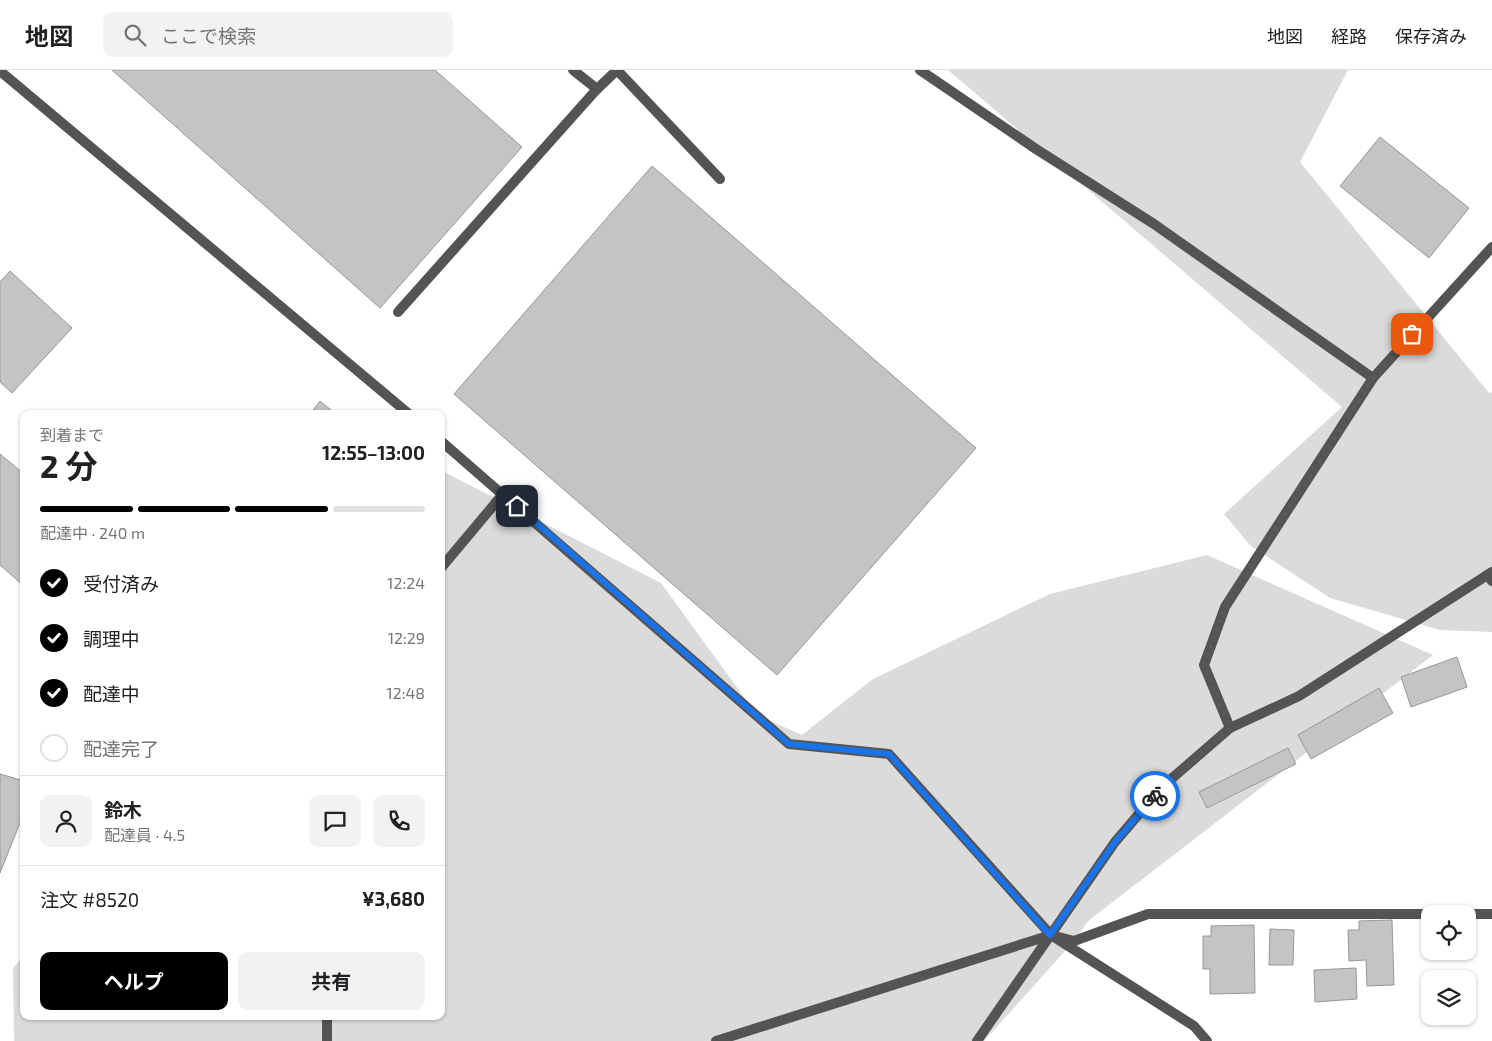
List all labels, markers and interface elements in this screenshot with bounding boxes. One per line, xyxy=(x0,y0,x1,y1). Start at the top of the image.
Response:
search box xyxy=(103,12,453,57)
text: 地図 xyxy=(25,21,73,50)
icon: search xyxy=(121,21,149,49)
text: ここで検索 xyxy=(161,24,256,47)
text: 地図 xyxy=(1267,25,1303,47)
text: 経路 xyxy=(1331,25,1367,47)
text: 保存済み xyxy=(1395,25,1467,47)
pin xyxy=(1391,313,1433,355)
icon: bag xyxy=(1398,320,1426,348)
text: 到着まで xyxy=(40,425,104,444)
text: 12:55–13:00 xyxy=(322,441,425,464)
text: 2 分 xyxy=(40,446,98,484)
pin xyxy=(496,485,538,527)
icon: home xyxy=(503,492,531,520)
text: 配達中 · 240 m xyxy=(40,523,145,542)
icon: check xyxy=(40,569,68,597)
text: 受付済み xyxy=(83,572,159,595)
text: 12:24 xyxy=(387,573,425,592)
icon: check xyxy=(40,624,68,652)
text: 調理中 xyxy=(83,627,140,650)
text: 12:29 xyxy=(388,628,425,647)
icon: check xyxy=(40,679,68,707)
text: 配達中 xyxy=(83,682,140,705)
text: 12:48 xyxy=(386,683,425,702)
text: 配達完了 xyxy=(83,737,159,760)
courier xyxy=(1130,771,1180,821)
icon: bike xyxy=(1141,782,1169,810)
button: person xyxy=(40,795,92,847)
button: chat xyxy=(309,795,361,847)
button: phone xyxy=(373,795,425,847)
text: 鈴木 xyxy=(104,798,142,821)
text: 配達員 · 4.5 xyxy=(104,825,185,844)
text: ¥3,680 xyxy=(362,887,425,910)
text: 注文 #8520 xyxy=(40,888,139,911)
map controls xyxy=(1421,905,1476,1025)
button: locate xyxy=(1421,905,1476,960)
button: ヘルプ xyxy=(40,952,228,1010)
button: 共有 xyxy=(238,952,425,1010)
button: layers xyxy=(1421,970,1476,1025)

